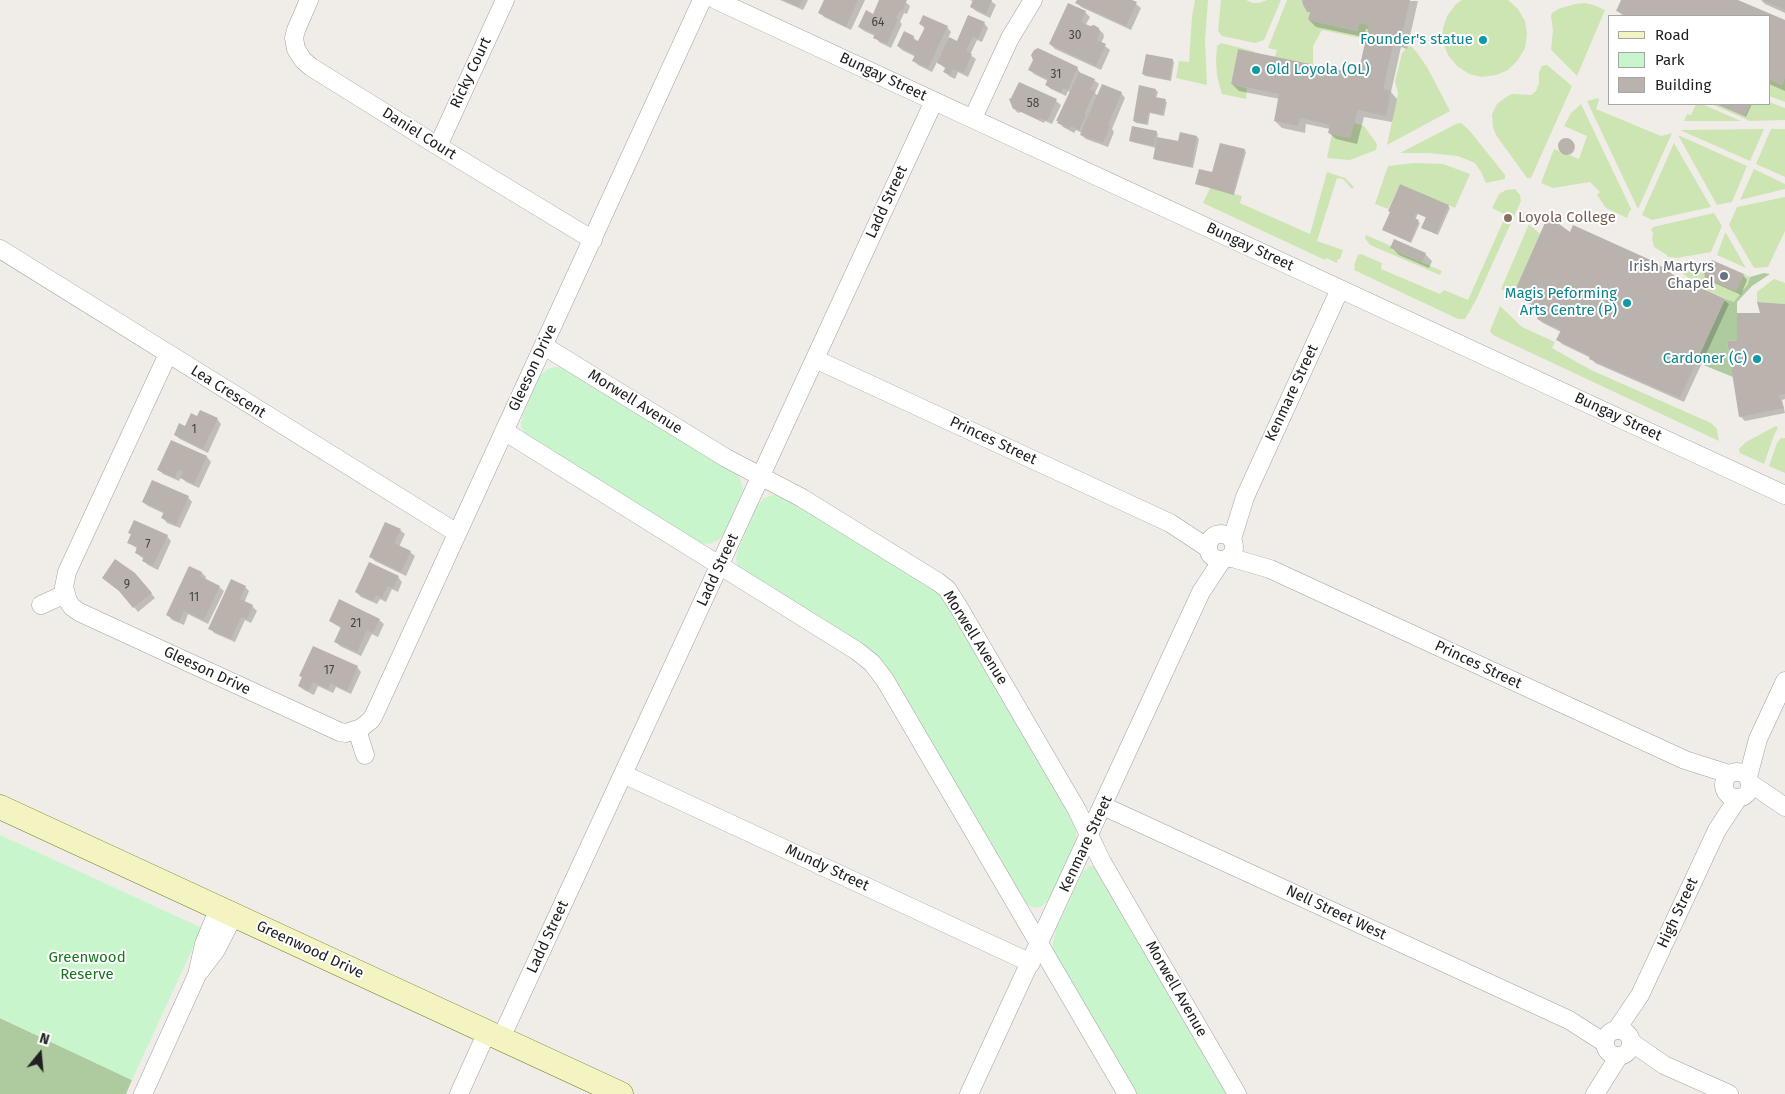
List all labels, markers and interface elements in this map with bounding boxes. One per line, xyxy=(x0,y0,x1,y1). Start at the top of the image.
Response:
legend xyxy=(1608,15,1770,105)
house number: 64 xyxy=(872,16,884,30)
text: Road xyxy=(1655,26,1690,44)
house number: 30 xyxy=(1069,29,1081,43)
place label: Founder's statue xyxy=(1360,31,1473,49)
marker: Founder's statue xyxy=(1477,34,1489,46)
street label: Ricky Court xyxy=(447,35,495,111)
street label: Bungay Street xyxy=(837,49,929,105)
text: Park xyxy=(1655,51,1685,69)
place label: Old Loyola (OL) xyxy=(1266,61,1370,79)
marker: Old Loyola (OL) xyxy=(1250,64,1262,76)
house number: 31 xyxy=(1051,68,1061,82)
text: Building xyxy=(1655,76,1711,94)
house number: 58 xyxy=(1027,97,1039,111)
street label: Daniel Court xyxy=(379,104,459,164)
street label: Ladd Street xyxy=(862,163,912,241)
place label: Loyola College xyxy=(1518,209,1616,227)
marker: Loyola College xyxy=(1502,212,1514,224)
street label: Bungay Street xyxy=(1204,219,1296,275)
place label: Irish Martyrs Chapel xyxy=(1629,258,1714,293)
marker: Irish Martyrs Chapel xyxy=(1718,270,1730,282)
place label: Magis Peforming Arts Centre (P) xyxy=(1505,285,1617,320)
marker: Magis Peforming Arts Centre (P) xyxy=(1621,297,1633,309)
street label: Gleeson Drive xyxy=(505,322,561,414)
street label: Kenmare Street xyxy=(1262,342,1322,444)
place label: Cardoner (C) xyxy=(1663,350,1747,368)
marker: Cardoner (C) xyxy=(1751,353,1763,365)
street label: Lea Crescent xyxy=(187,362,269,422)
street label: Morwell Avenue xyxy=(585,366,685,438)
street label: Bungay Street xyxy=(1572,389,1664,445)
street label: Princes Street xyxy=(947,413,1039,469)
house number: 1 xyxy=(191,423,197,437)
street label: Ladd Street xyxy=(693,531,743,609)
house number: 7 xyxy=(145,538,151,552)
house number: 9 xyxy=(124,578,130,592)
street label: Morwell Avenue xyxy=(939,588,1011,688)
house number: 11 xyxy=(189,591,199,605)
house number: 21 xyxy=(351,617,361,631)
street label: Princes Street xyxy=(1432,637,1524,693)
street label: Gleeson Drive xyxy=(161,643,253,699)
house number: 17 xyxy=(324,664,334,678)
street label: Kenmare Street xyxy=(1056,793,1116,895)
street label: Mundy Street xyxy=(782,841,872,895)
street label: High Street xyxy=(1654,875,1702,951)
street label: Nell Street West xyxy=(1283,882,1389,944)
street label: Ladd Street xyxy=(523,898,573,976)
street label: Greenwood Drive xyxy=(253,917,367,983)
street label: Morwell Avenue xyxy=(1141,938,1211,1040)
park label: Greenwood Reserve xyxy=(48,949,126,984)
north arrow xyxy=(15,1029,65,1079)
text: N xyxy=(38,1030,51,1049)

